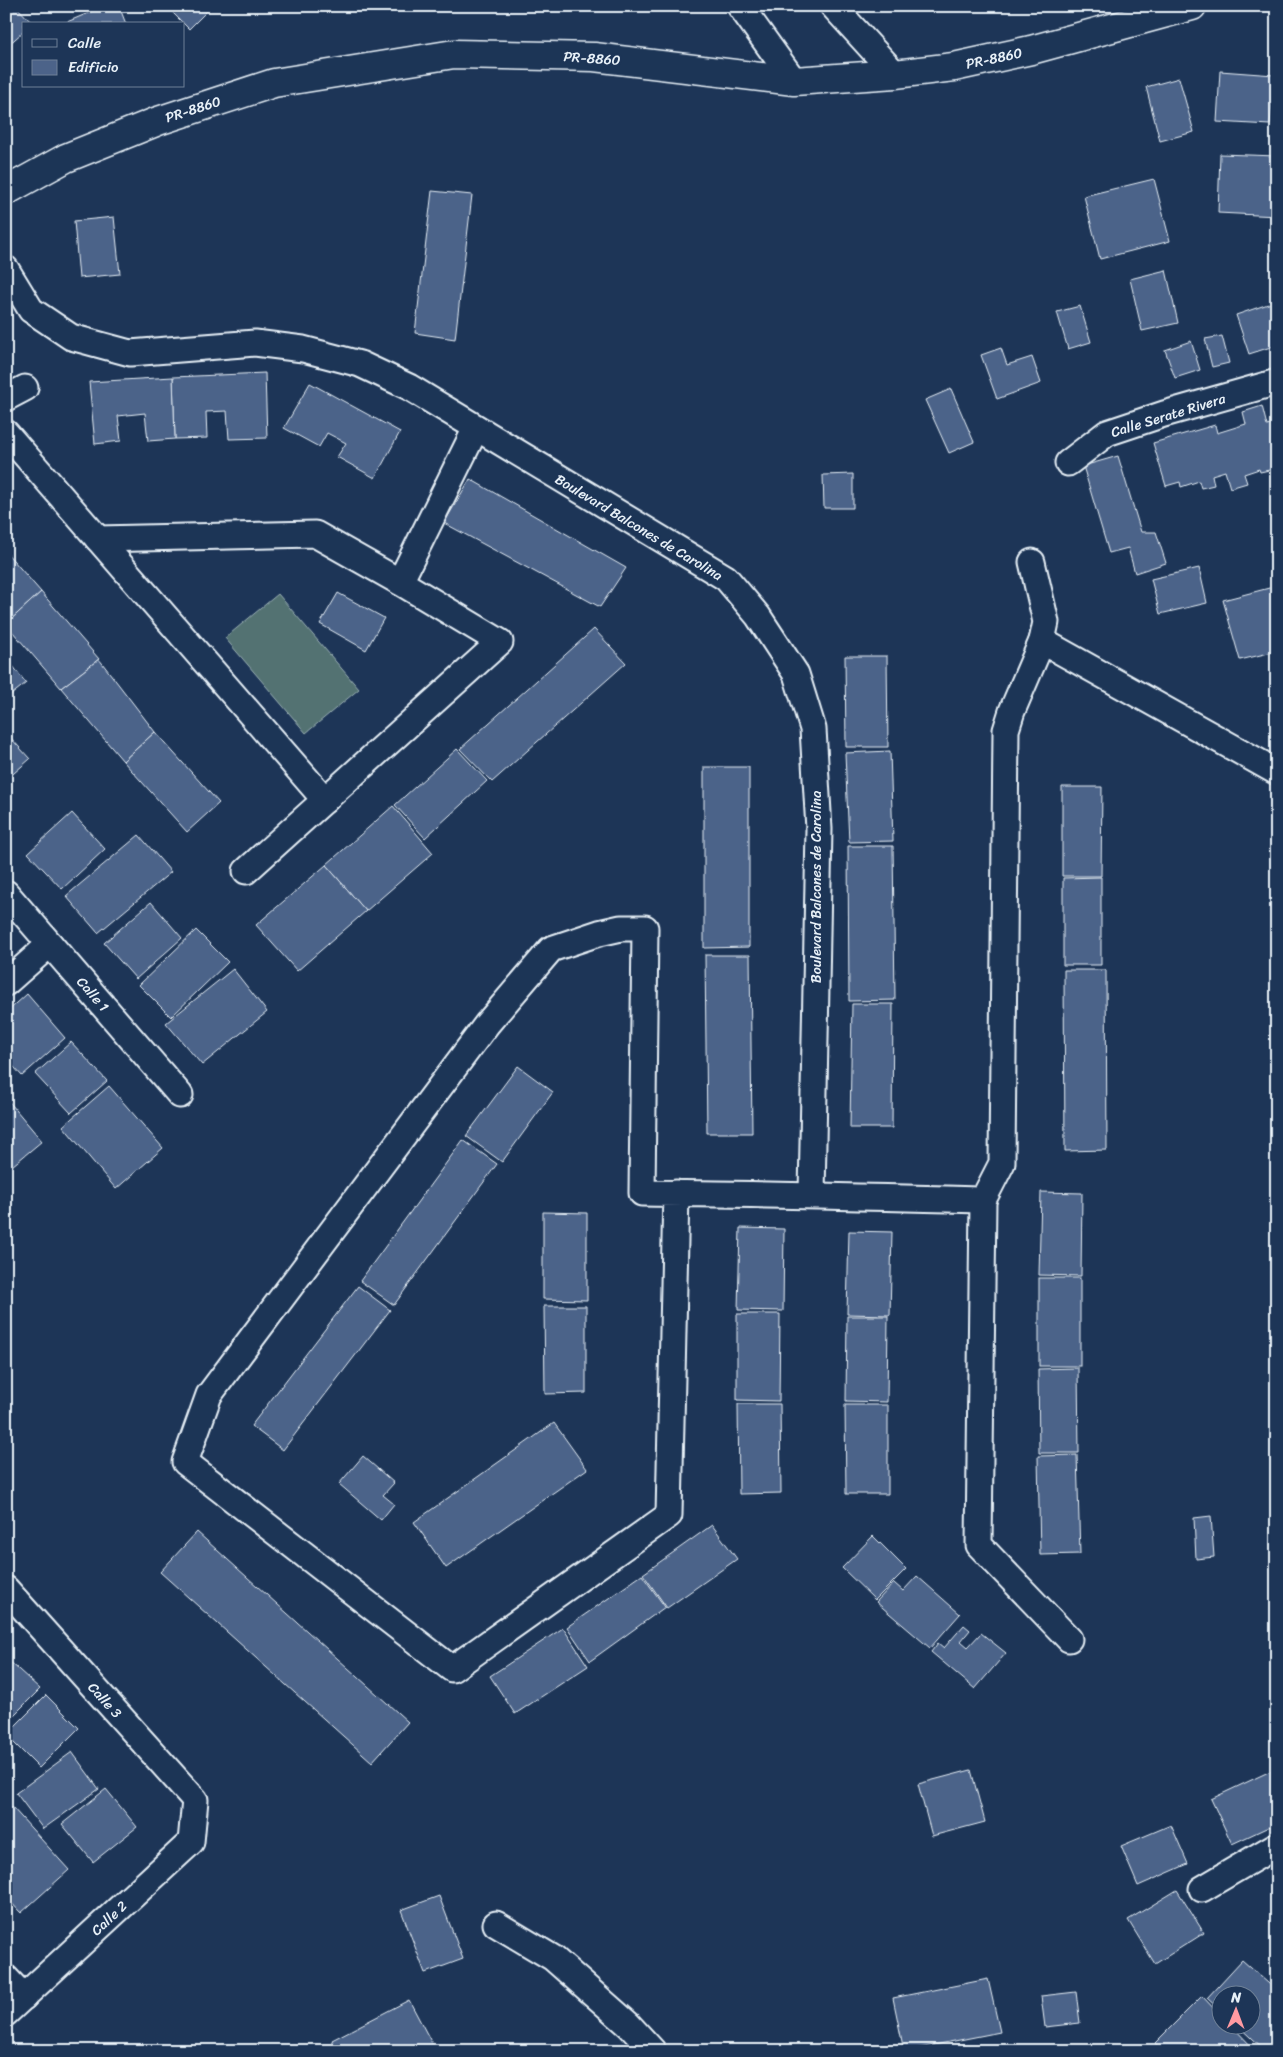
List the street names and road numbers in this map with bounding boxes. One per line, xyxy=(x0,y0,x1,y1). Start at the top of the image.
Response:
street label: PR-8860 xyxy=(964,40,1025,77)
street label: PR-8860 xyxy=(563,44,622,73)
street label: PR-8860 xyxy=(162,89,224,130)
street label: Calle Serate Rivera xyxy=(1108,386,1229,445)
street label: Boulevard Balcones de Carolina xyxy=(550,467,728,588)
street label: Boulevard Balcones de Carolina xyxy=(804,791,829,983)
street label: Calle 1 xyxy=(70,971,115,1018)
street label: Calle 3 xyxy=(81,1676,128,1725)
street label: Calle 2 xyxy=(85,1895,133,1942)

